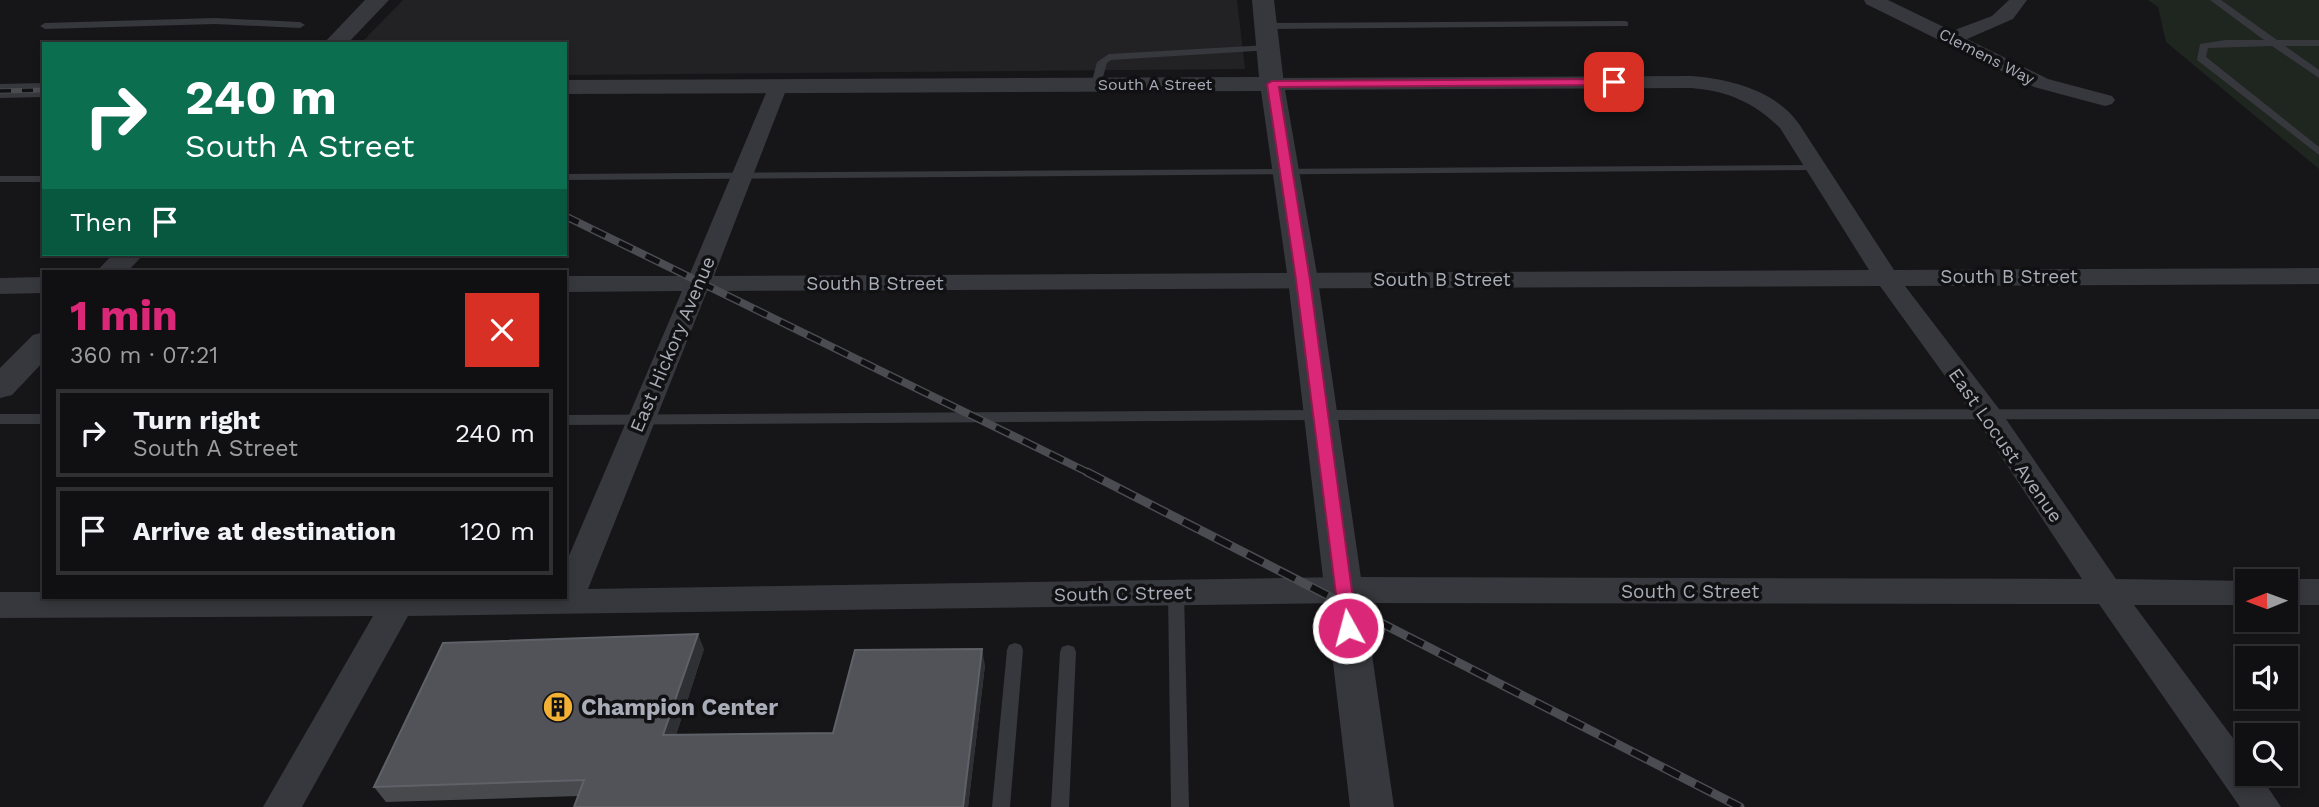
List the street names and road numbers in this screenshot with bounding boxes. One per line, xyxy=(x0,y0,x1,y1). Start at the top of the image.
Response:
street label: Clemens Way xyxy=(1936,24,2038,89)
street label: South A Street xyxy=(1098,75,1213,94)
street label: East Hickory Avenue xyxy=(625,253,720,436)
street label: South B Street xyxy=(1940,265,2078,288)
street label: South B Street xyxy=(1373,268,1511,291)
street label: South B Street xyxy=(806,272,944,295)
street label: East Locust Avenue xyxy=(1944,364,2068,527)
street label: South C Street xyxy=(1621,580,1759,603)
street label: South C Street xyxy=(1054,581,1192,606)

